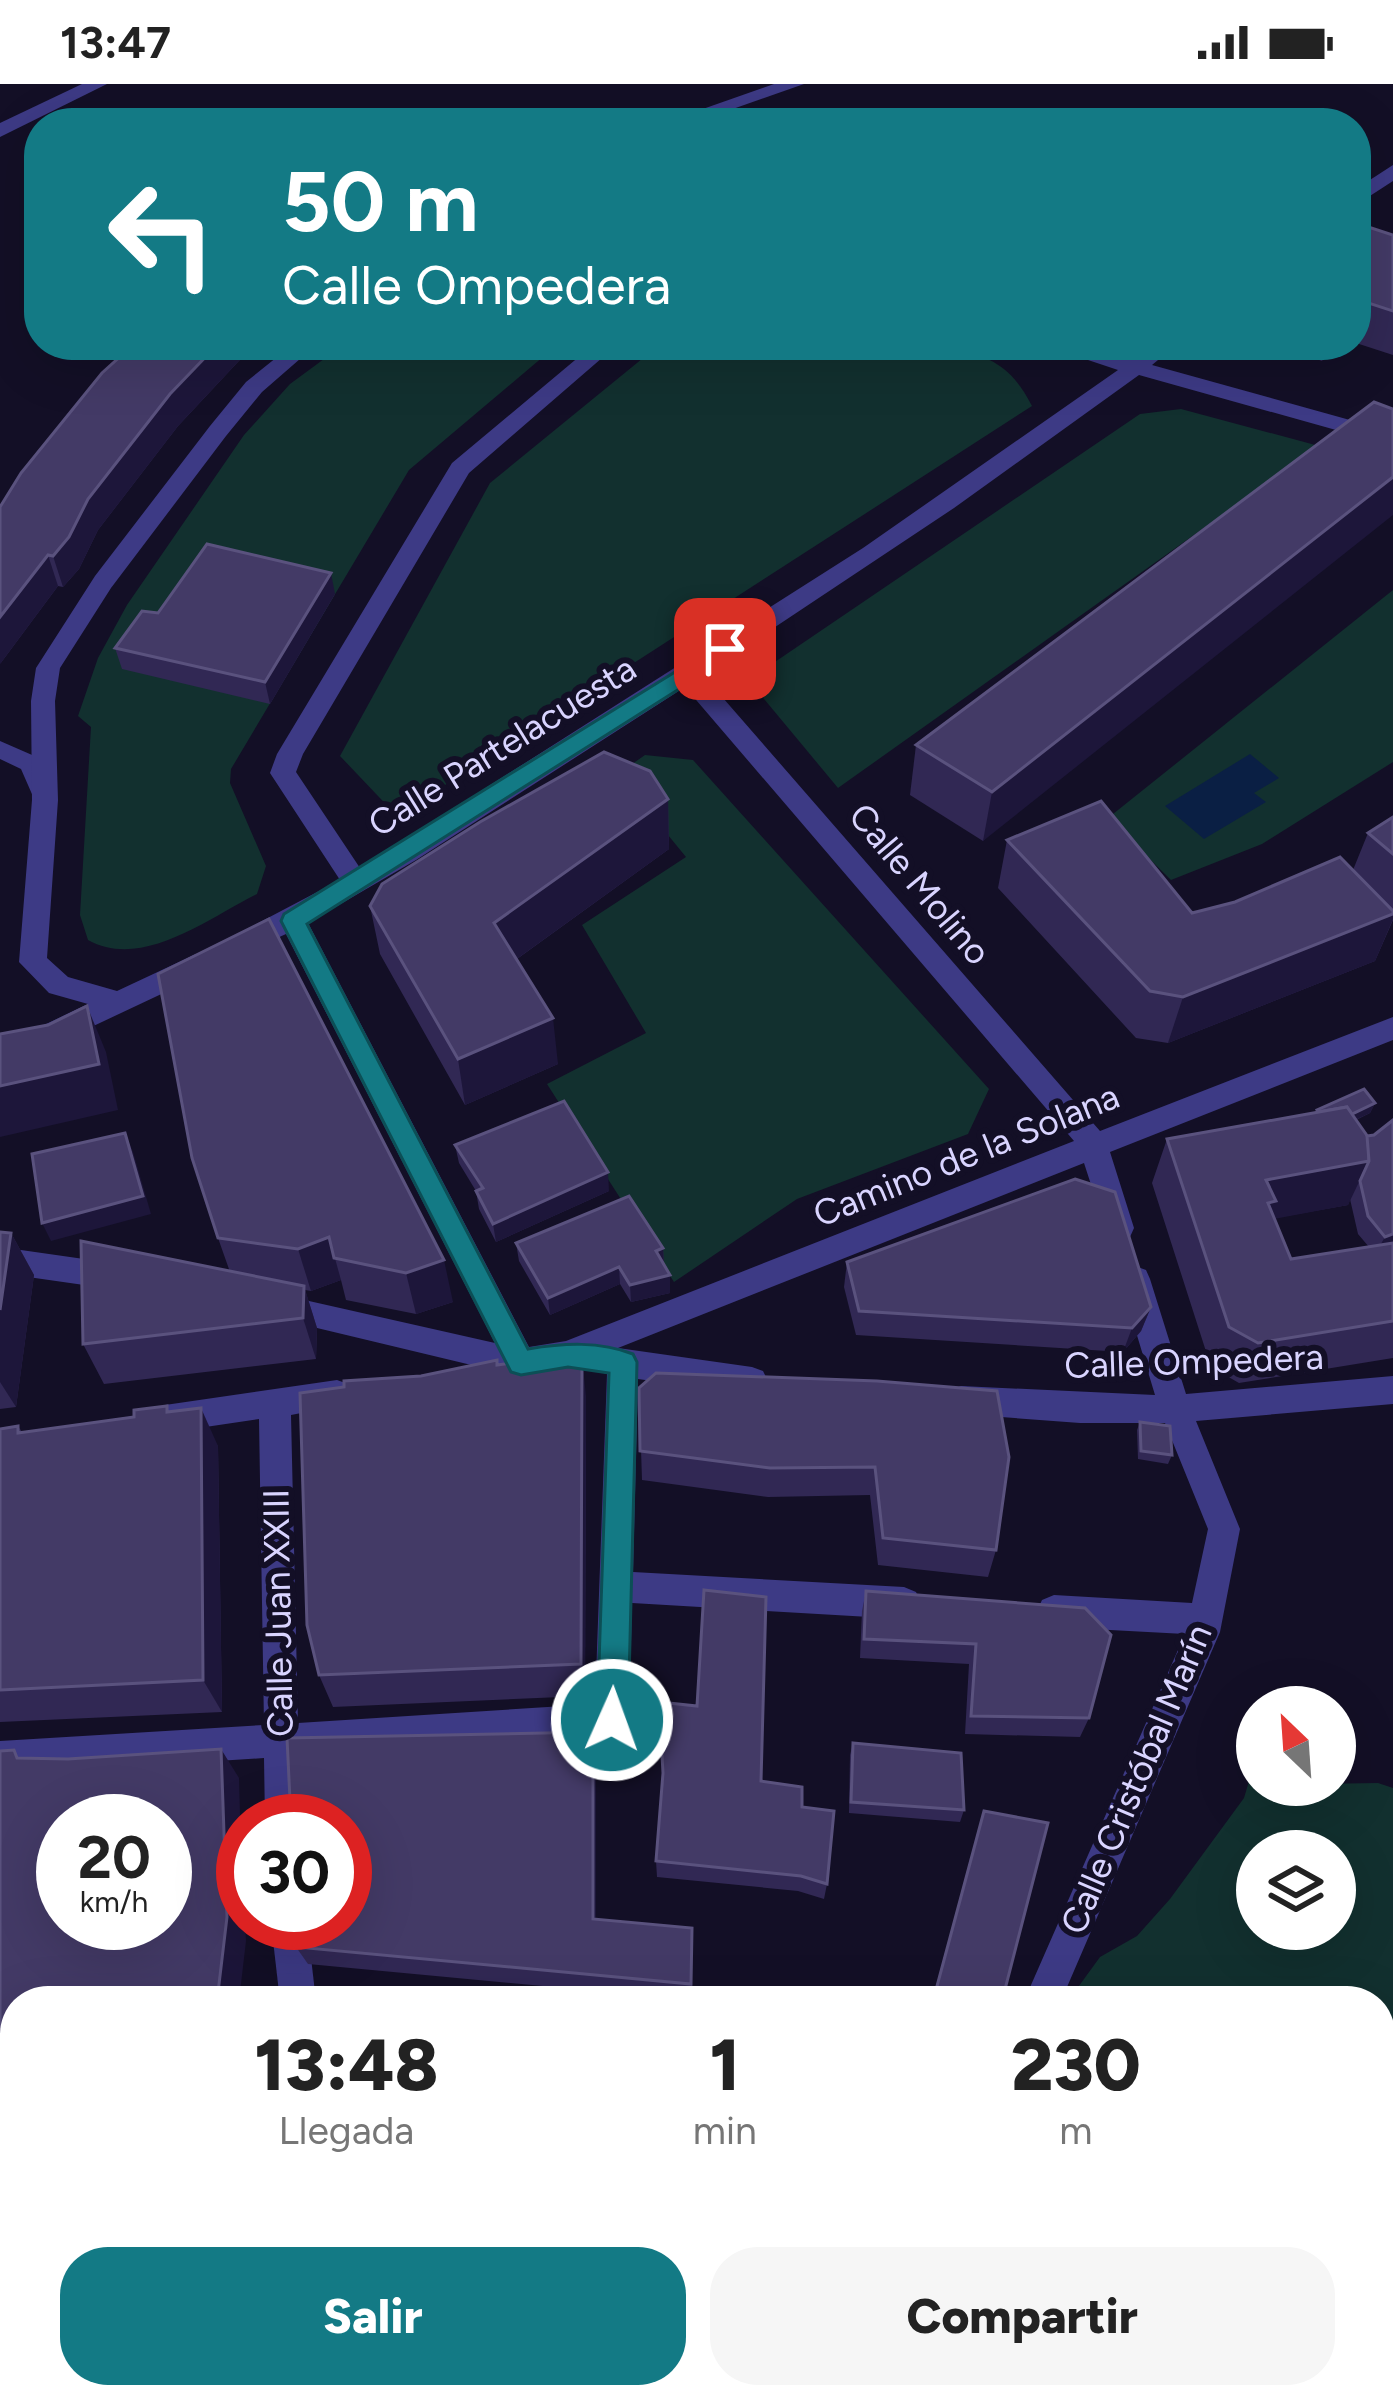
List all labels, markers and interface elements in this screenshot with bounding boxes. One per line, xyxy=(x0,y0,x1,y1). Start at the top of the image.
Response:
text: 13:47 xyxy=(60,15,171,69)
text: 50 m xyxy=(282,151,478,252)
icon: left xyxy=(84,156,240,312)
text: Calle Ompedera xyxy=(282,253,671,318)
pin xyxy=(674,598,776,700)
icon: arrive xyxy=(692,616,758,682)
street label: Calle Partelacuesta xyxy=(360,646,644,846)
street label: Calle Molino xyxy=(840,795,1000,973)
street label: Camino de la Solana xyxy=(807,1074,1125,1236)
street label: Calle Ompedera xyxy=(1064,1335,1324,1387)
street label: Calle Juan XXIII xyxy=(254,1489,302,1737)
street label: Calle Cristóbal Marín xyxy=(1051,1618,1221,1940)
position arrow xyxy=(549,1657,675,1783)
north arrow xyxy=(1236,1686,1356,1806)
map controls xyxy=(1236,1686,1356,1950)
speed limit sign: 30 xyxy=(216,1794,372,1950)
text: 20 xyxy=(77,1821,151,1893)
button: layers xyxy=(1236,1830,1356,1950)
text: km/h xyxy=(80,1883,148,1920)
text: 13:48 xyxy=(254,2022,439,2108)
text: 1 xyxy=(710,2022,740,2108)
text: 230 xyxy=(1011,2022,1141,2108)
text: Llegada xyxy=(279,2107,414,2154)
text: min xyxy=(693,2107,757,2154)
text: m xyxy=(1059,2107,1093,2154)
button: Salir xyxy=(60,2247,686,2385)
button: Compartir xyxy=(710,2247,1335,2385)

